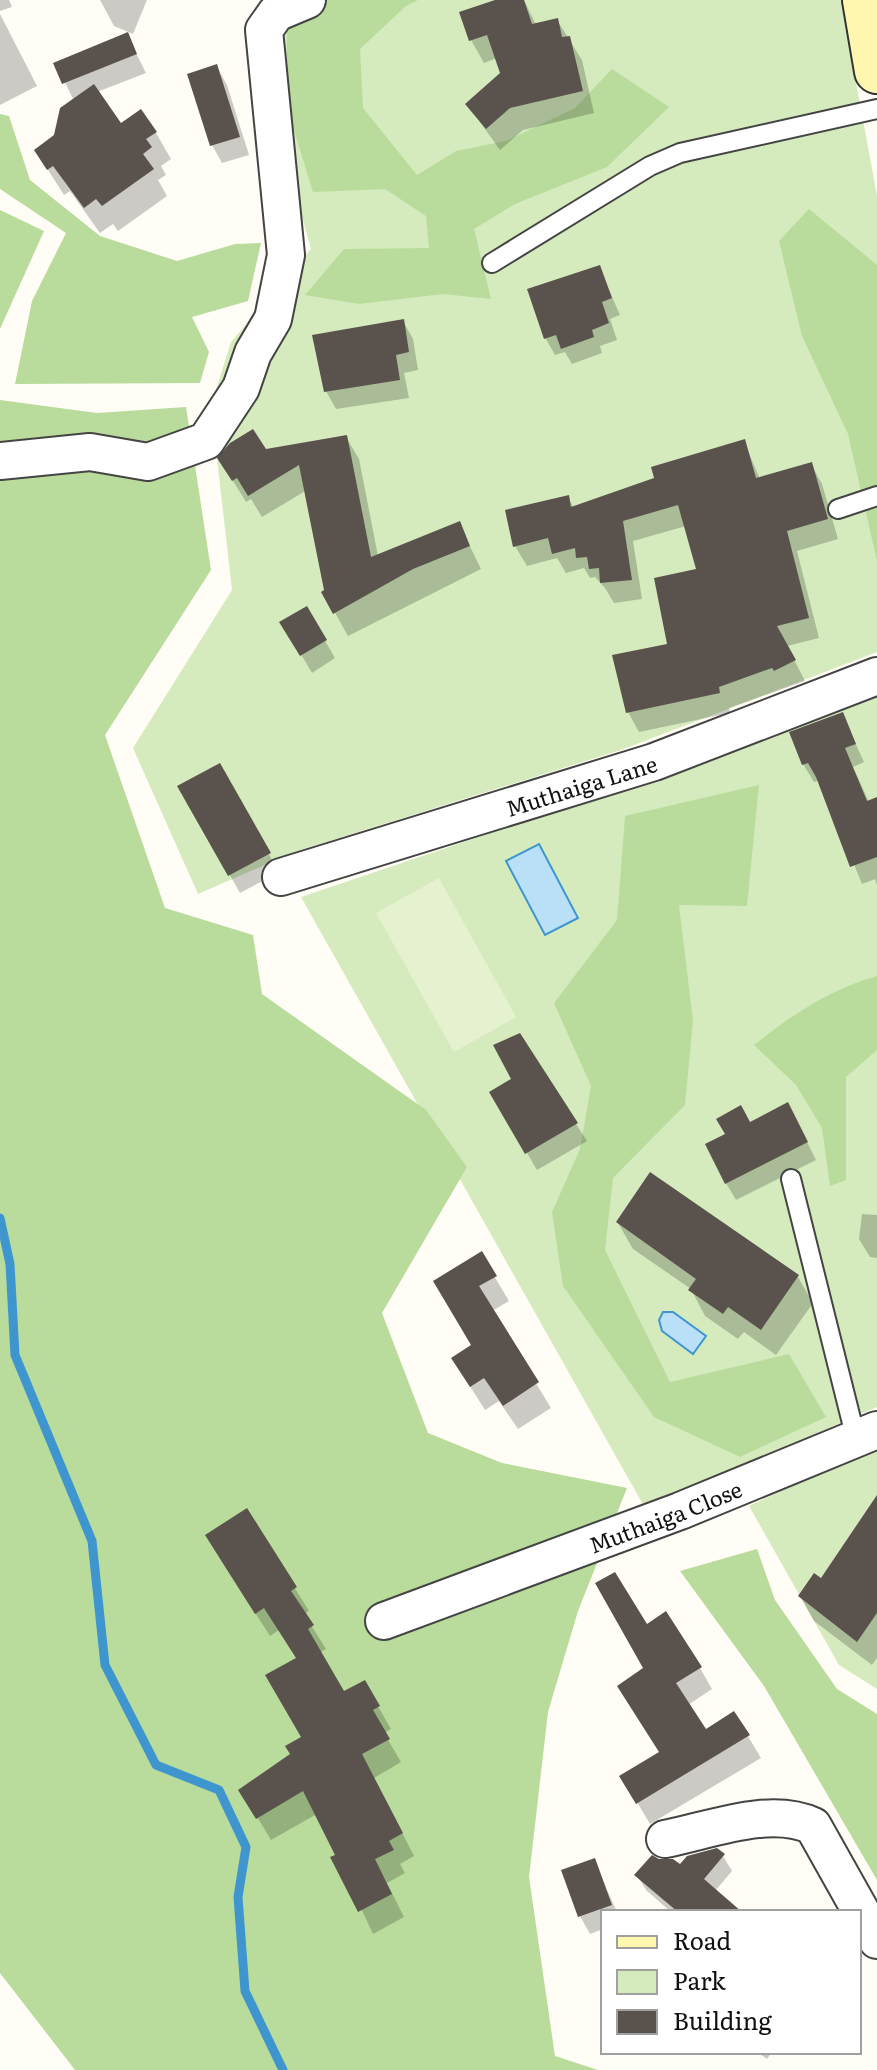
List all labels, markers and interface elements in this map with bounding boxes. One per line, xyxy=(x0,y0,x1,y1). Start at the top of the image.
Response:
street label: Muthaiga Lane xyxy=(501,746,661,823)
street label: Muthaiga Close xyxy=(584,1471,746,1560)
legend xyxy=(601,1910,861,2054)
text: Road xyxy=(673,1922,732,1957)
text: Park xyxy=(673,1962,726,1997)
text: Building xyxy=(673,2002,772,2037)

